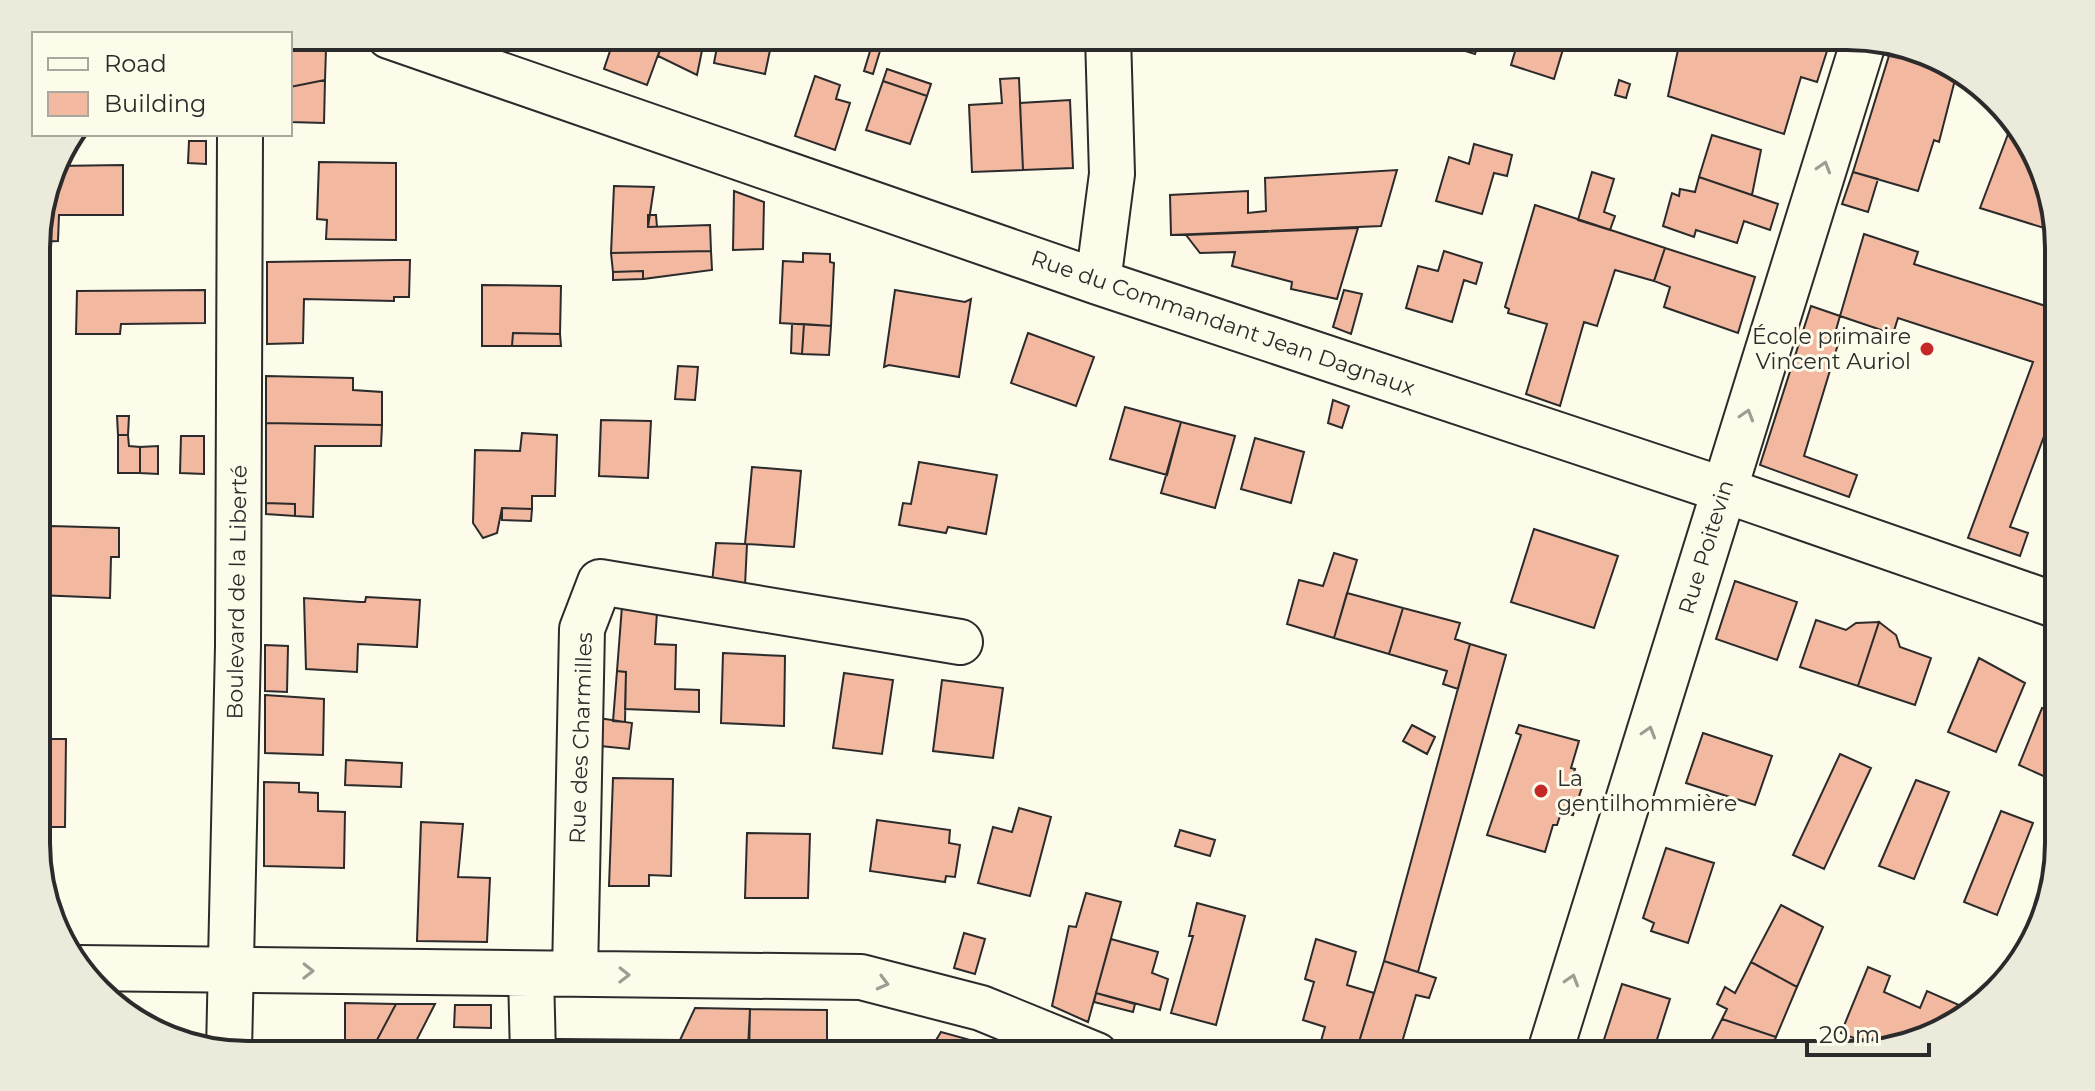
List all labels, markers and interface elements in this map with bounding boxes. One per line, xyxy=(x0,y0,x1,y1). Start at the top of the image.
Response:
legend xyxy=(32,32,292,136)
text: Road xyxy=(104,49,167,78)
text: Building xyxy=(104,89,207,118)
one-way arrow xyxy=(1815,161,1831,174)
street label: Rue du Commandant Jean Dagnaux xyxy=(1027,244,1419,402)
place label: École primaire Vincent Auriol xyxy=(1752,323,1911,375)
marker: École primaire Vincent Auriol xyxy=(1918,340,1936,358)
one-way arrow xyxy=(1738,409,1754,423)
street label: Boulevard de la Liberté xyxy=(221,465,253,719)
street label: Rue Poitevin xyxy=(1673,477,1739,617)
street label: Rue des Charmilles xyxy=(564,631,598,844)
one-way arrow xyxy=(1640,725,1656,739)
place label: La gentilhommière xyxy=(1557,765,1737,817)
marker: La gentilhommière xyxy=(1532,782,1550,800)
one-way arrow xyxy=(302,963,315,980)
one-way arrow xyxy=(618,966,631,984)
one-way arrow xyxy=(876,973,890,990)
one-way arrow xyxy=(1563,974,1579,988)
scale bar xyxy=(1807,1007,1929,1057)
text: 20 m xyxy=(1819,1020,1880,1049)

